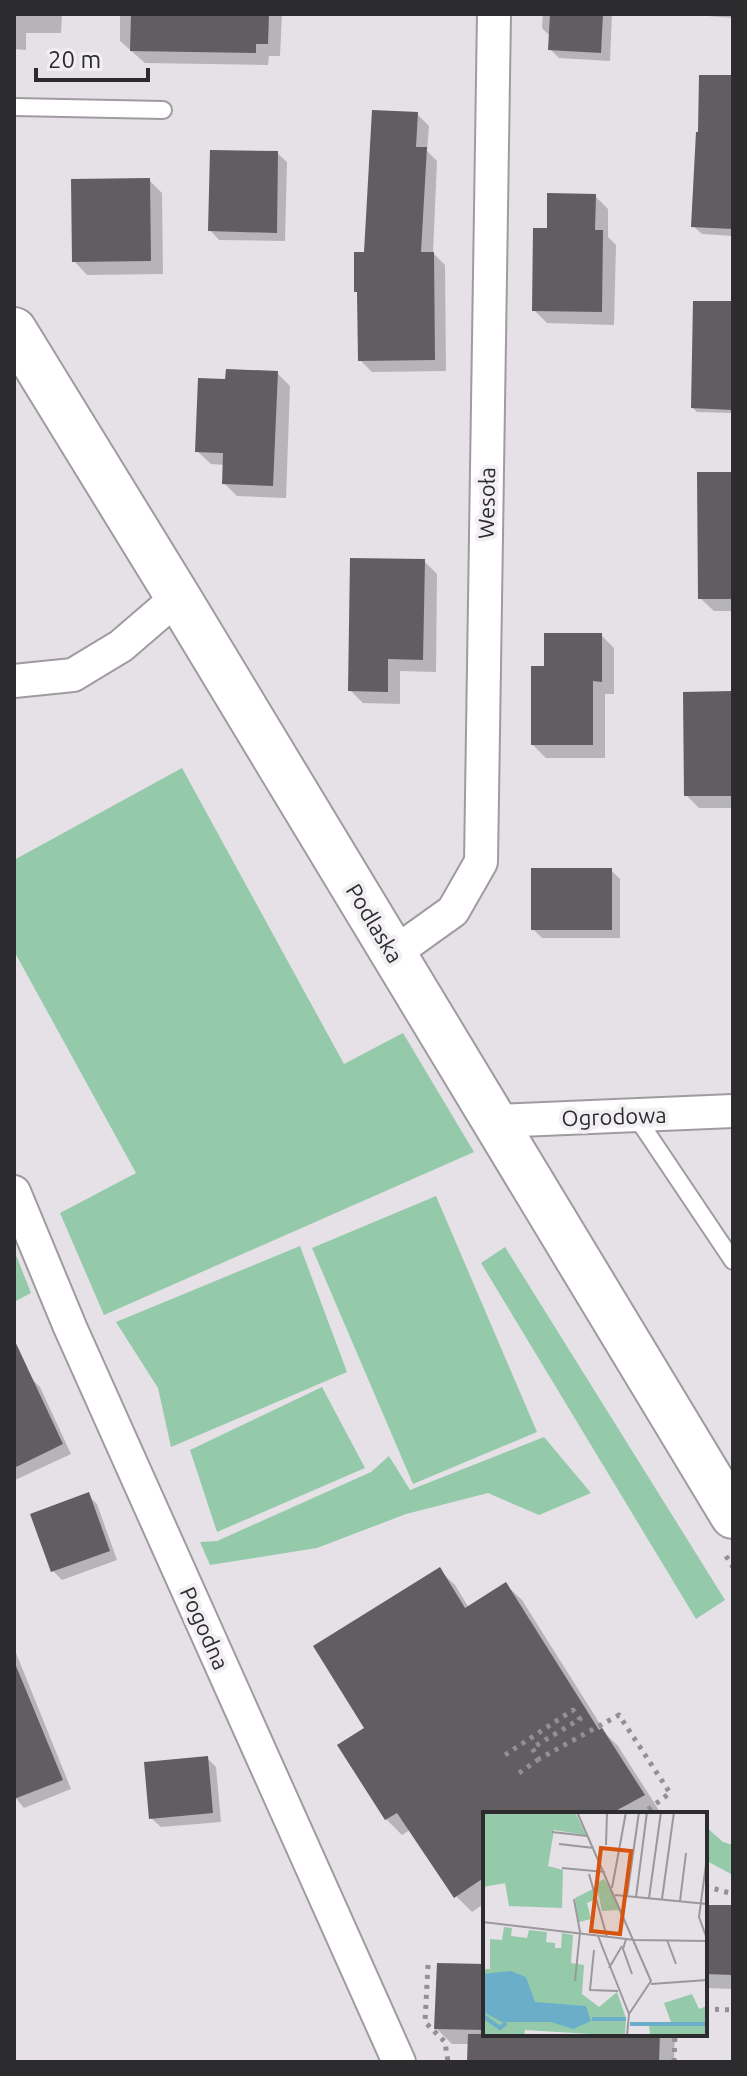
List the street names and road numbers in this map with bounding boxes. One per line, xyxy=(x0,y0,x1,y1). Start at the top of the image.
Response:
street label: Wesoła xyxy=(473,467,499,539)
street label: Podlaska xyxy=(342,879,408,967)
street label: Ogrodowa xyxy=(561,1102,667,1130)
street label: Pogodna xyxy=(176,1583,234,1673)

